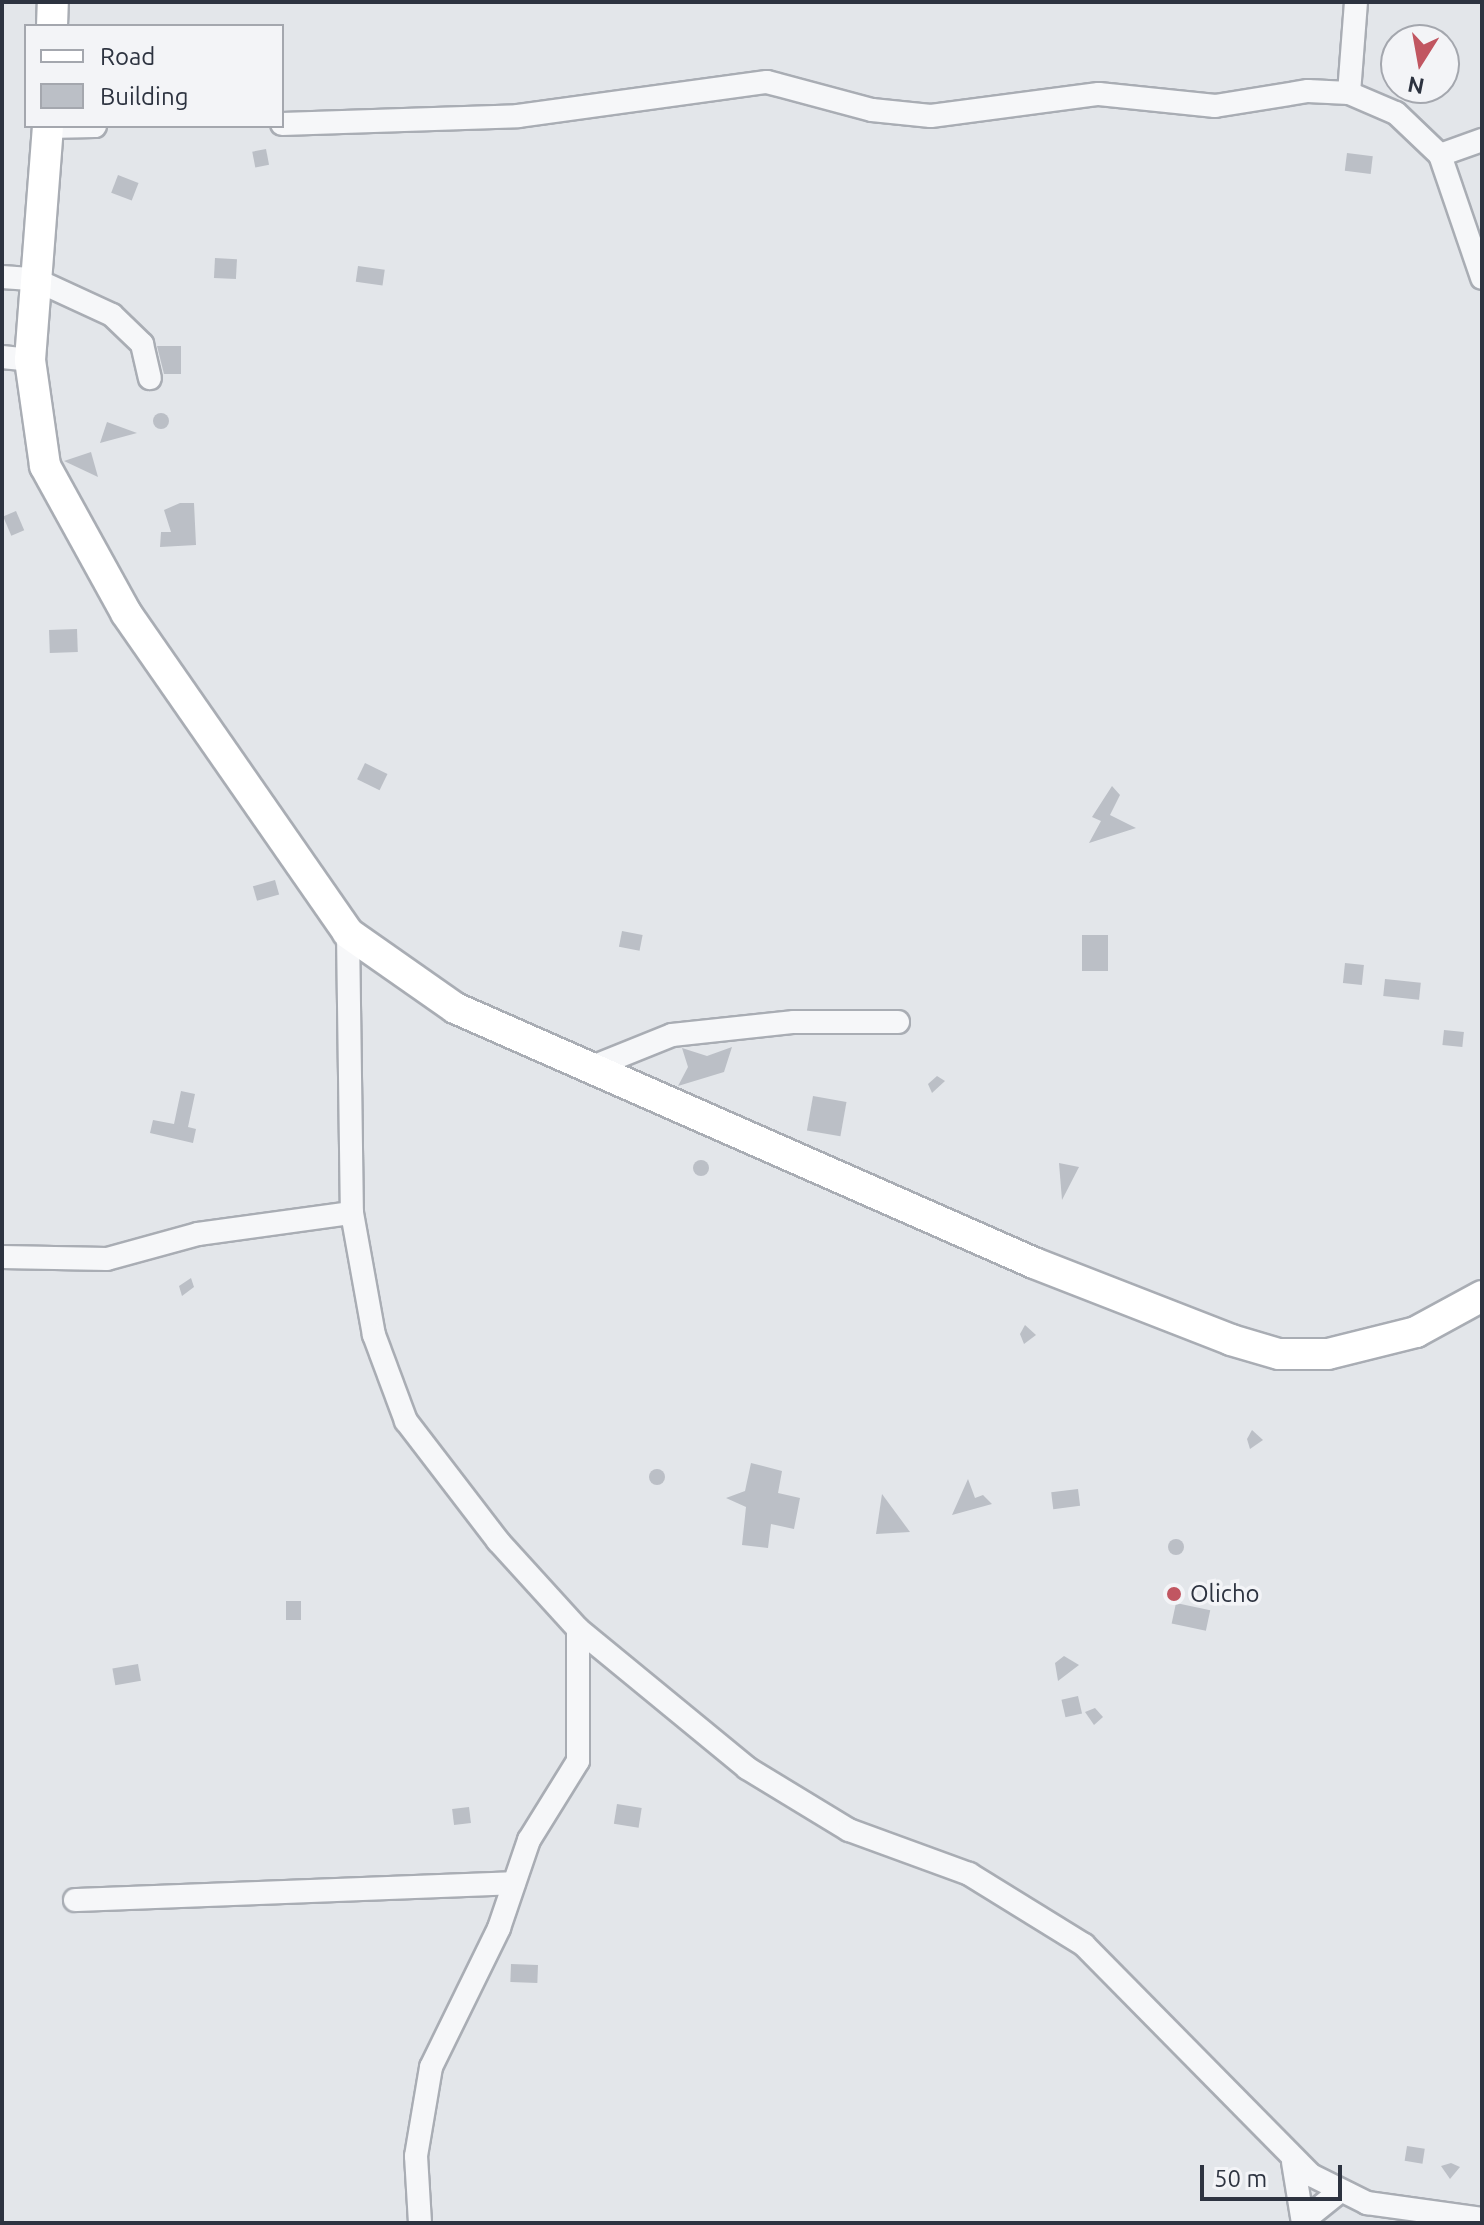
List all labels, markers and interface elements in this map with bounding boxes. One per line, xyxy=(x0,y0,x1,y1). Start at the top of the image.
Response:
legend xyxy=(24,24,284,128)
north arrow xyxy=(1380,24,1460,104)
text: Road xyxy=(100,43,155,70)
text: N xyxy=(1405,72,1426,100)
text: Building xyxy=(100,83,188,110)
place label: Olicho xyxy=(1190,1580,1260,1608)
marker: Olicho xyxy=(1165,1585,1183,1603)
scale bar xyxy=(1204,2149,1346,2199)
text: 50 m xyxy=(1214,2165,1267,2192)

